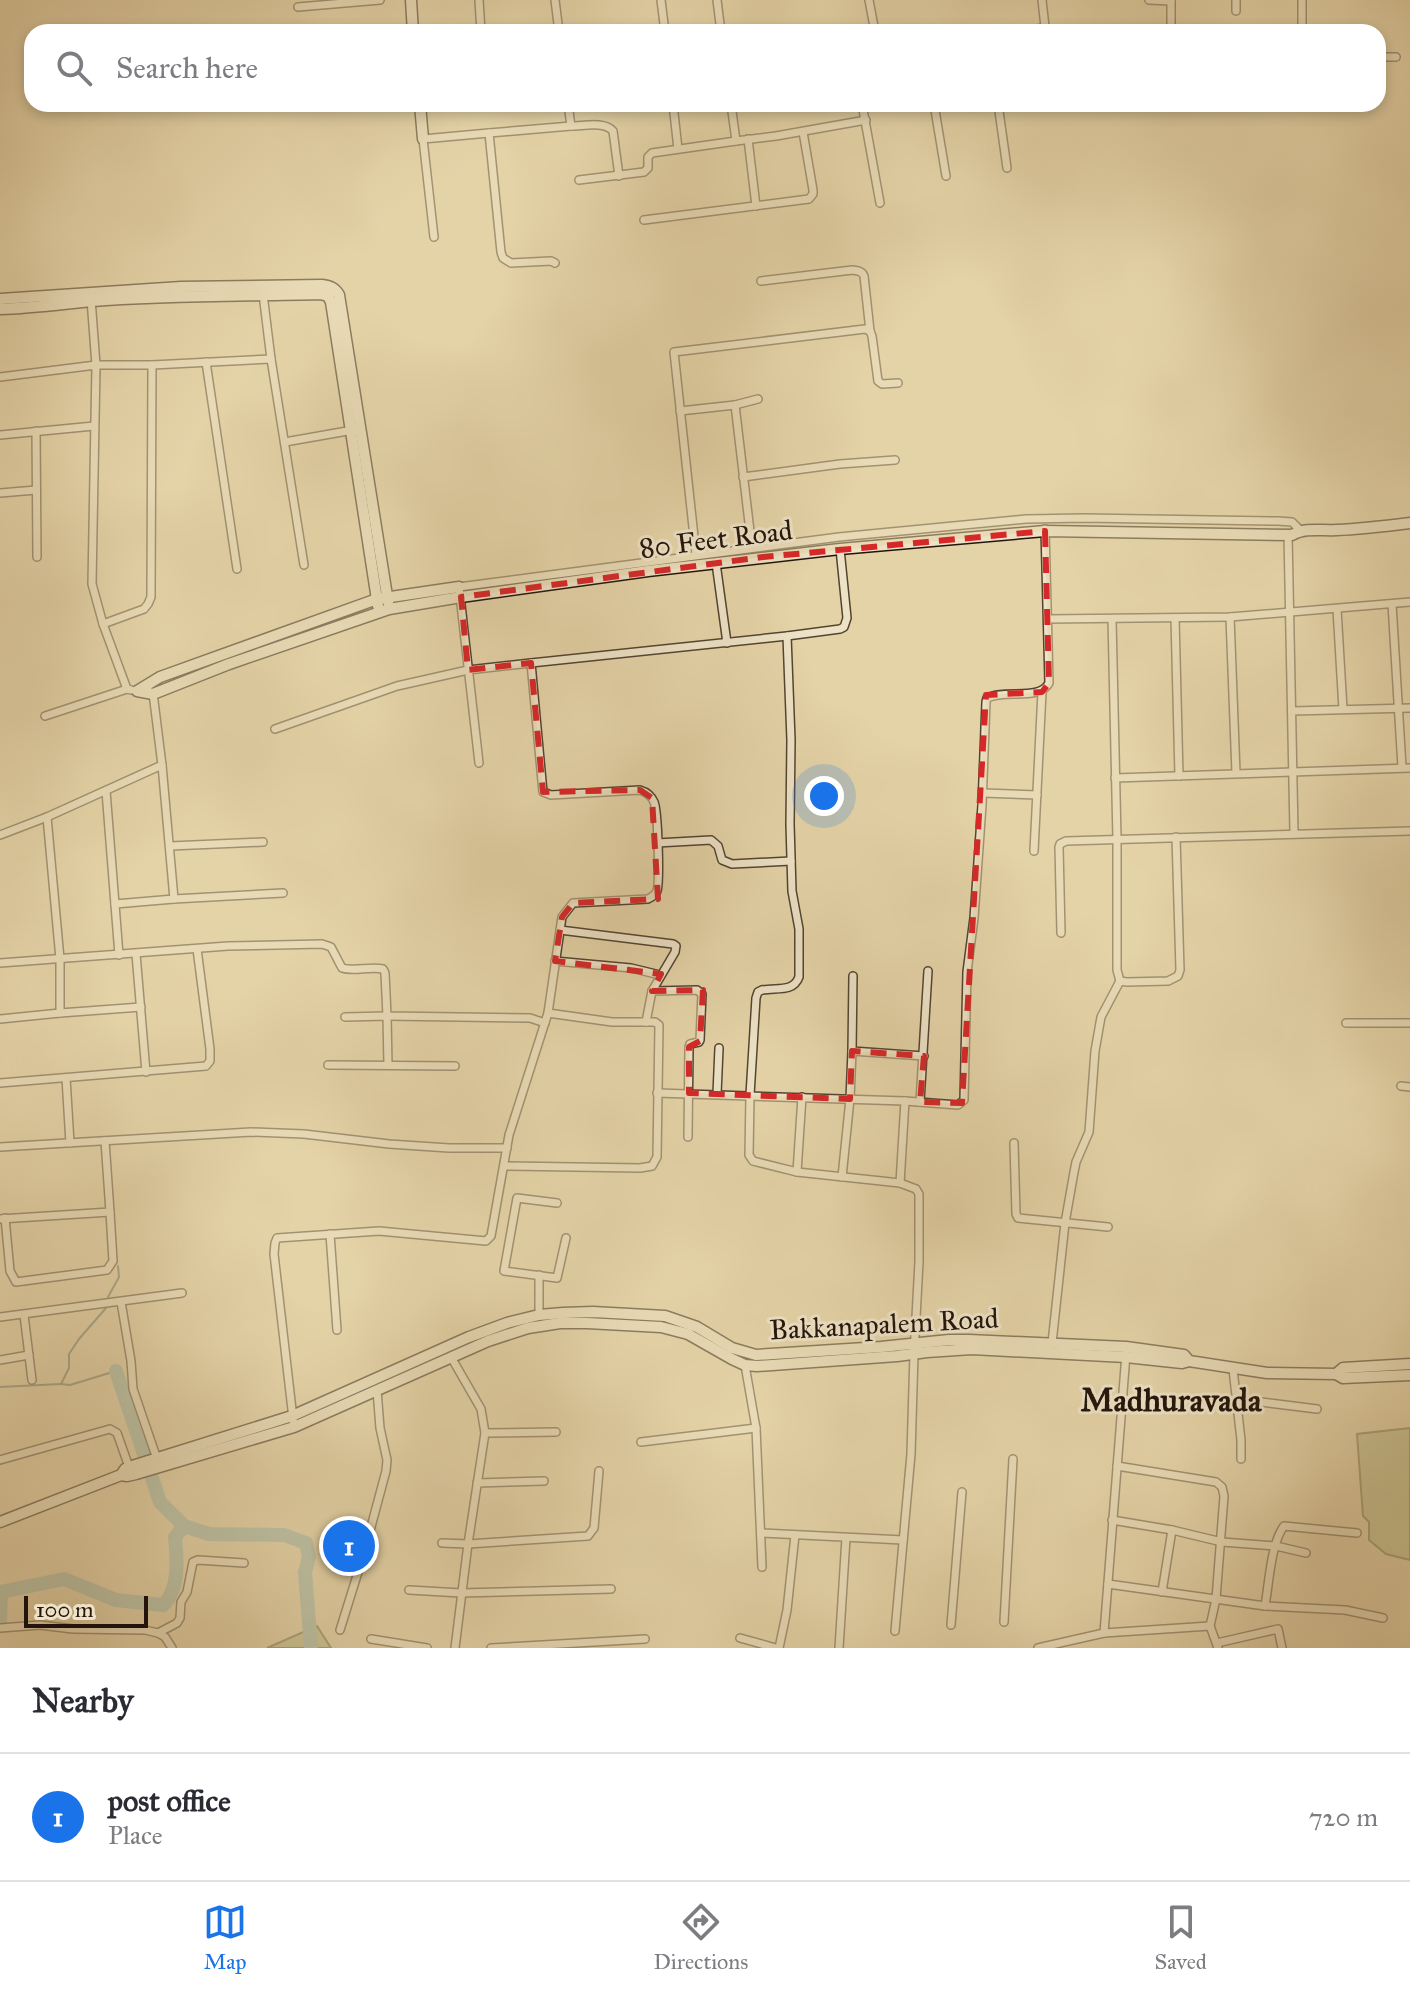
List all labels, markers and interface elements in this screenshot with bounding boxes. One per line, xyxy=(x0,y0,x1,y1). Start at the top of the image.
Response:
search box xyxy=(24,24,1386,112)
icon: search xyxy=(52,46,96,90)
text: Search here xyxy=(116,50,258,86)
street label: 80 Feet Road xyxy=(638,512,794,566)
your location xyxy=(804,776,844,816)
street label: Bakkanapalem Road xyxy=(769,1301,999,1347)
district label: Madhuravada xyxy=(1081,1381,1263,1420)
pin: 1 xyxy=(323,1516,375,1576)
scale bar xyxy=(24,1592,148,1628)
text: 100 m xyxy=(36,1596,93,1623)
text: Nearby xyxy=(32,1680,134,1721)
text: post office xyxy=(108,1783,231,1819)
text: 1 xyxy=(53,1801,63,1833)
text: 720 m xyxy=(1309,1801,1378,1833)
text: Place xyxy=(108,1819,163,1851)
tab: Map xyxy=(203,1900,247,1975)
tab: Directions xyxy=(653,1900,748,1975)
tab: Saved xyxy=(1155,1900,1207,1975)

